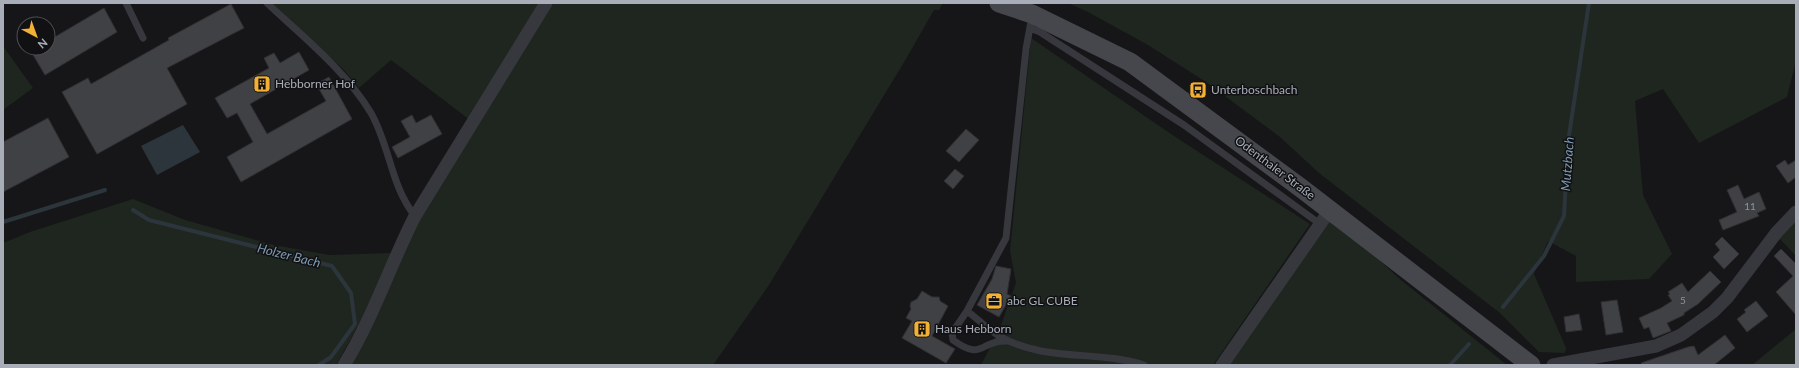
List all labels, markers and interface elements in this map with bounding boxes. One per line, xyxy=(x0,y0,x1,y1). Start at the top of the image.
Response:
north arrow xyxy=(16,16,56,56)
text: N xyxy=(35,36,50,52)
building icon: Hebborner Hof xyxy=(252,74,272,94)
place label: Hebborner Hof xyxy=(275,76,356,91)
bus stop icon: Unterboschbach xyxy=(1188,80,1208,100)
place label: Unterboschbach xyxy=(1211,82,1298,97)
street label: Odenthaler Straße xyxy=(1232,133,1318,203)
water label: Mutzbach xyxy=(1557,136,1577,192)
house number: 11 xyxy=(1744,200,1756,212)
water label: Holzer Bach xyxy=(256,239,322,271)
office icon: abc GL CUBE xyxy=(984,291,1004,311)
place label: abc GL CUBE xyxy=(1007,293,1078,308)
house number: 5 xyxy=(1680,294,1686,306)
building icon: Haus Hebborn xyxy=(912,319,932,339)
place label: Haus Hebborn xyxy=(935,321,1012,336)

